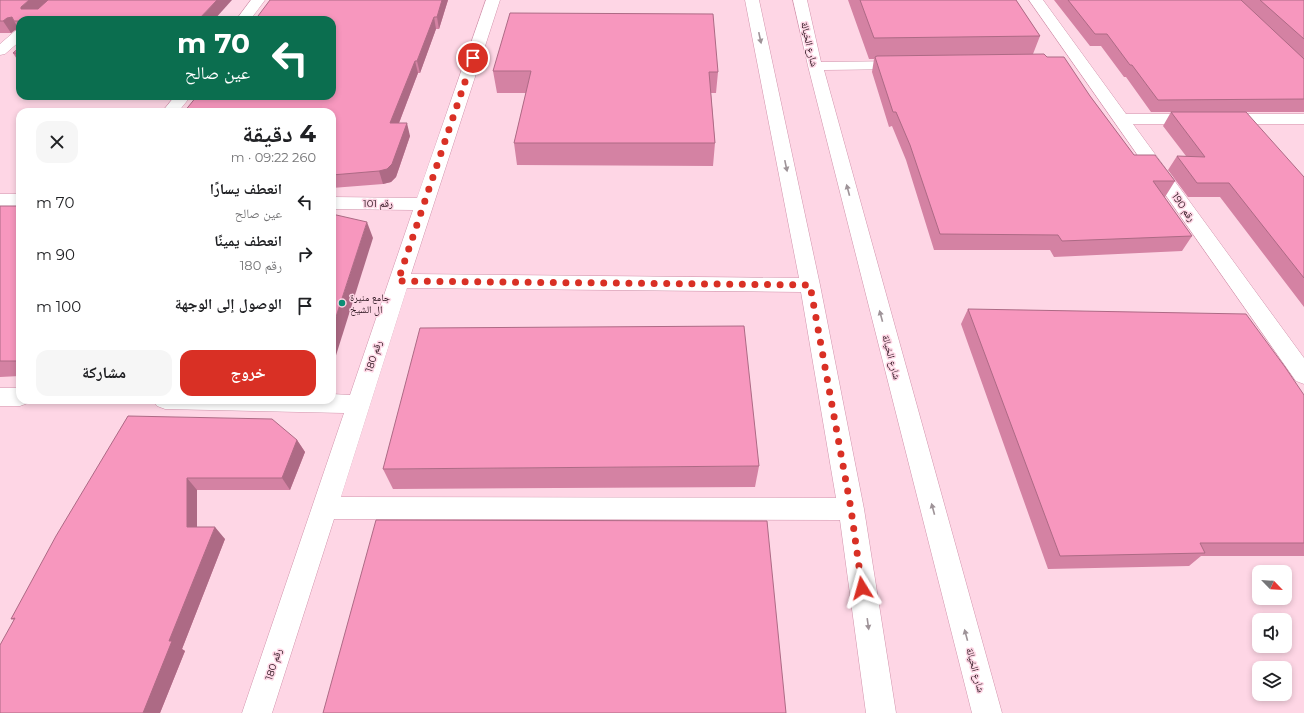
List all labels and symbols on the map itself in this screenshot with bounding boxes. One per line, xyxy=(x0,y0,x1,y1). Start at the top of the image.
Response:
street label: شارع الخيالة xyxy=(798,20,821,68)
one-way arrow xyxy=(757,32,763,44)
pin xyxy=(456,41,490,75)
one-way arrow xyxy=(783,159,789,172)
one-way arrow xyxy=(845,184,851,196)
street label: رقم 190 xyxy=(1168,190,1198,225)
street label: رقم 101 xyxy=(363,197,393,211)
place label: جامع منيرة ال الشيخ xyxy=(350,291,391,316)
marker: جامع منيرة ال الشيخ xyxy=(337,298,347,308)
one-way arrow xyxy=(878,310,884,322)
street label: شارع الخيالة xyxy=(879,333,904,381)
street label: رقم 180 xyxy=(362,339,386,374)
one-way arrow xyxy=(930,503,936,515)
north arrow xyxy=(1252,565,1292,605)
position arrow xyxy=(841,567,883,609)
one-way arrow xyxy=(865,618,871,630)
one-way arrow xyxy=(963,628,969,641)
street label: شارع الخيالة xyxy=(963,646,988,694)
street label: رقم 180 xyxy=(262,647,286,682)

